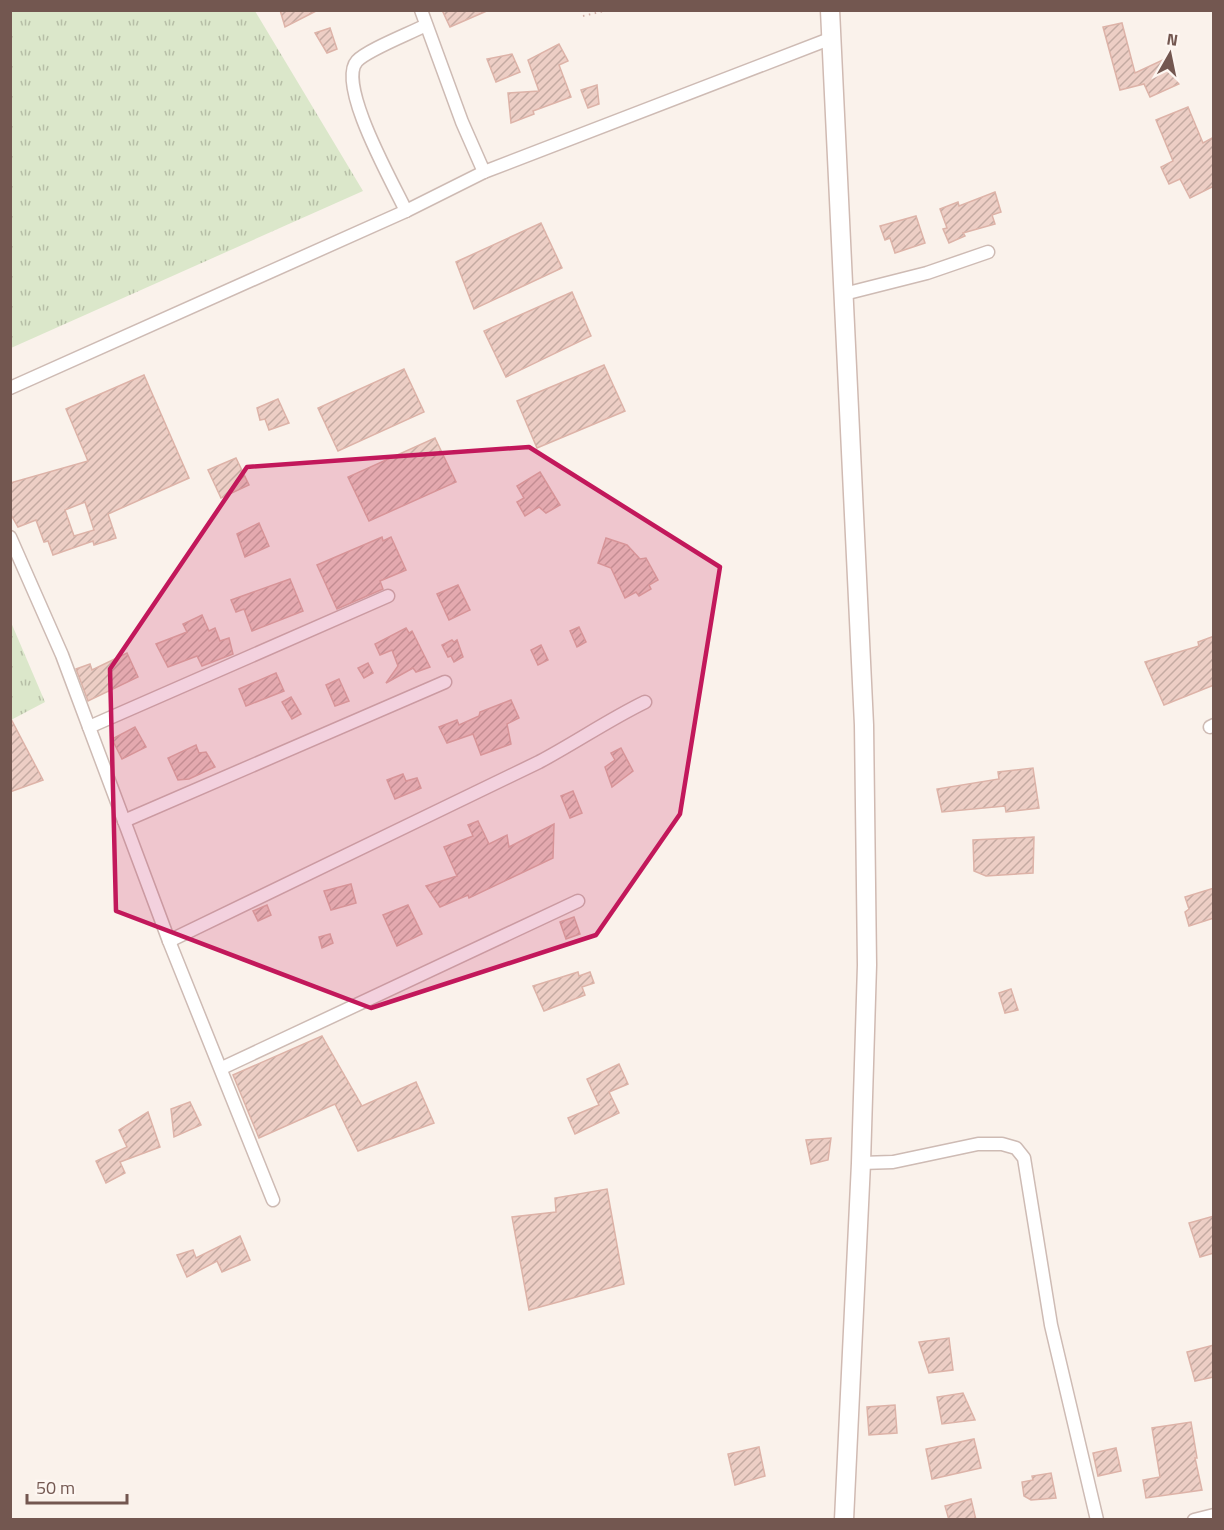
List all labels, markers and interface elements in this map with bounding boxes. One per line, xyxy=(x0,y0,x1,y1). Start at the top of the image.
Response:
north arrow xyxy=(1140,24,1200,84)
text: N xyxy=(1165,26,1180,52)
scale bar xyxy=(27,1467,128,1505)
text: 50 m xyxy=(36,1474,75,1501)

